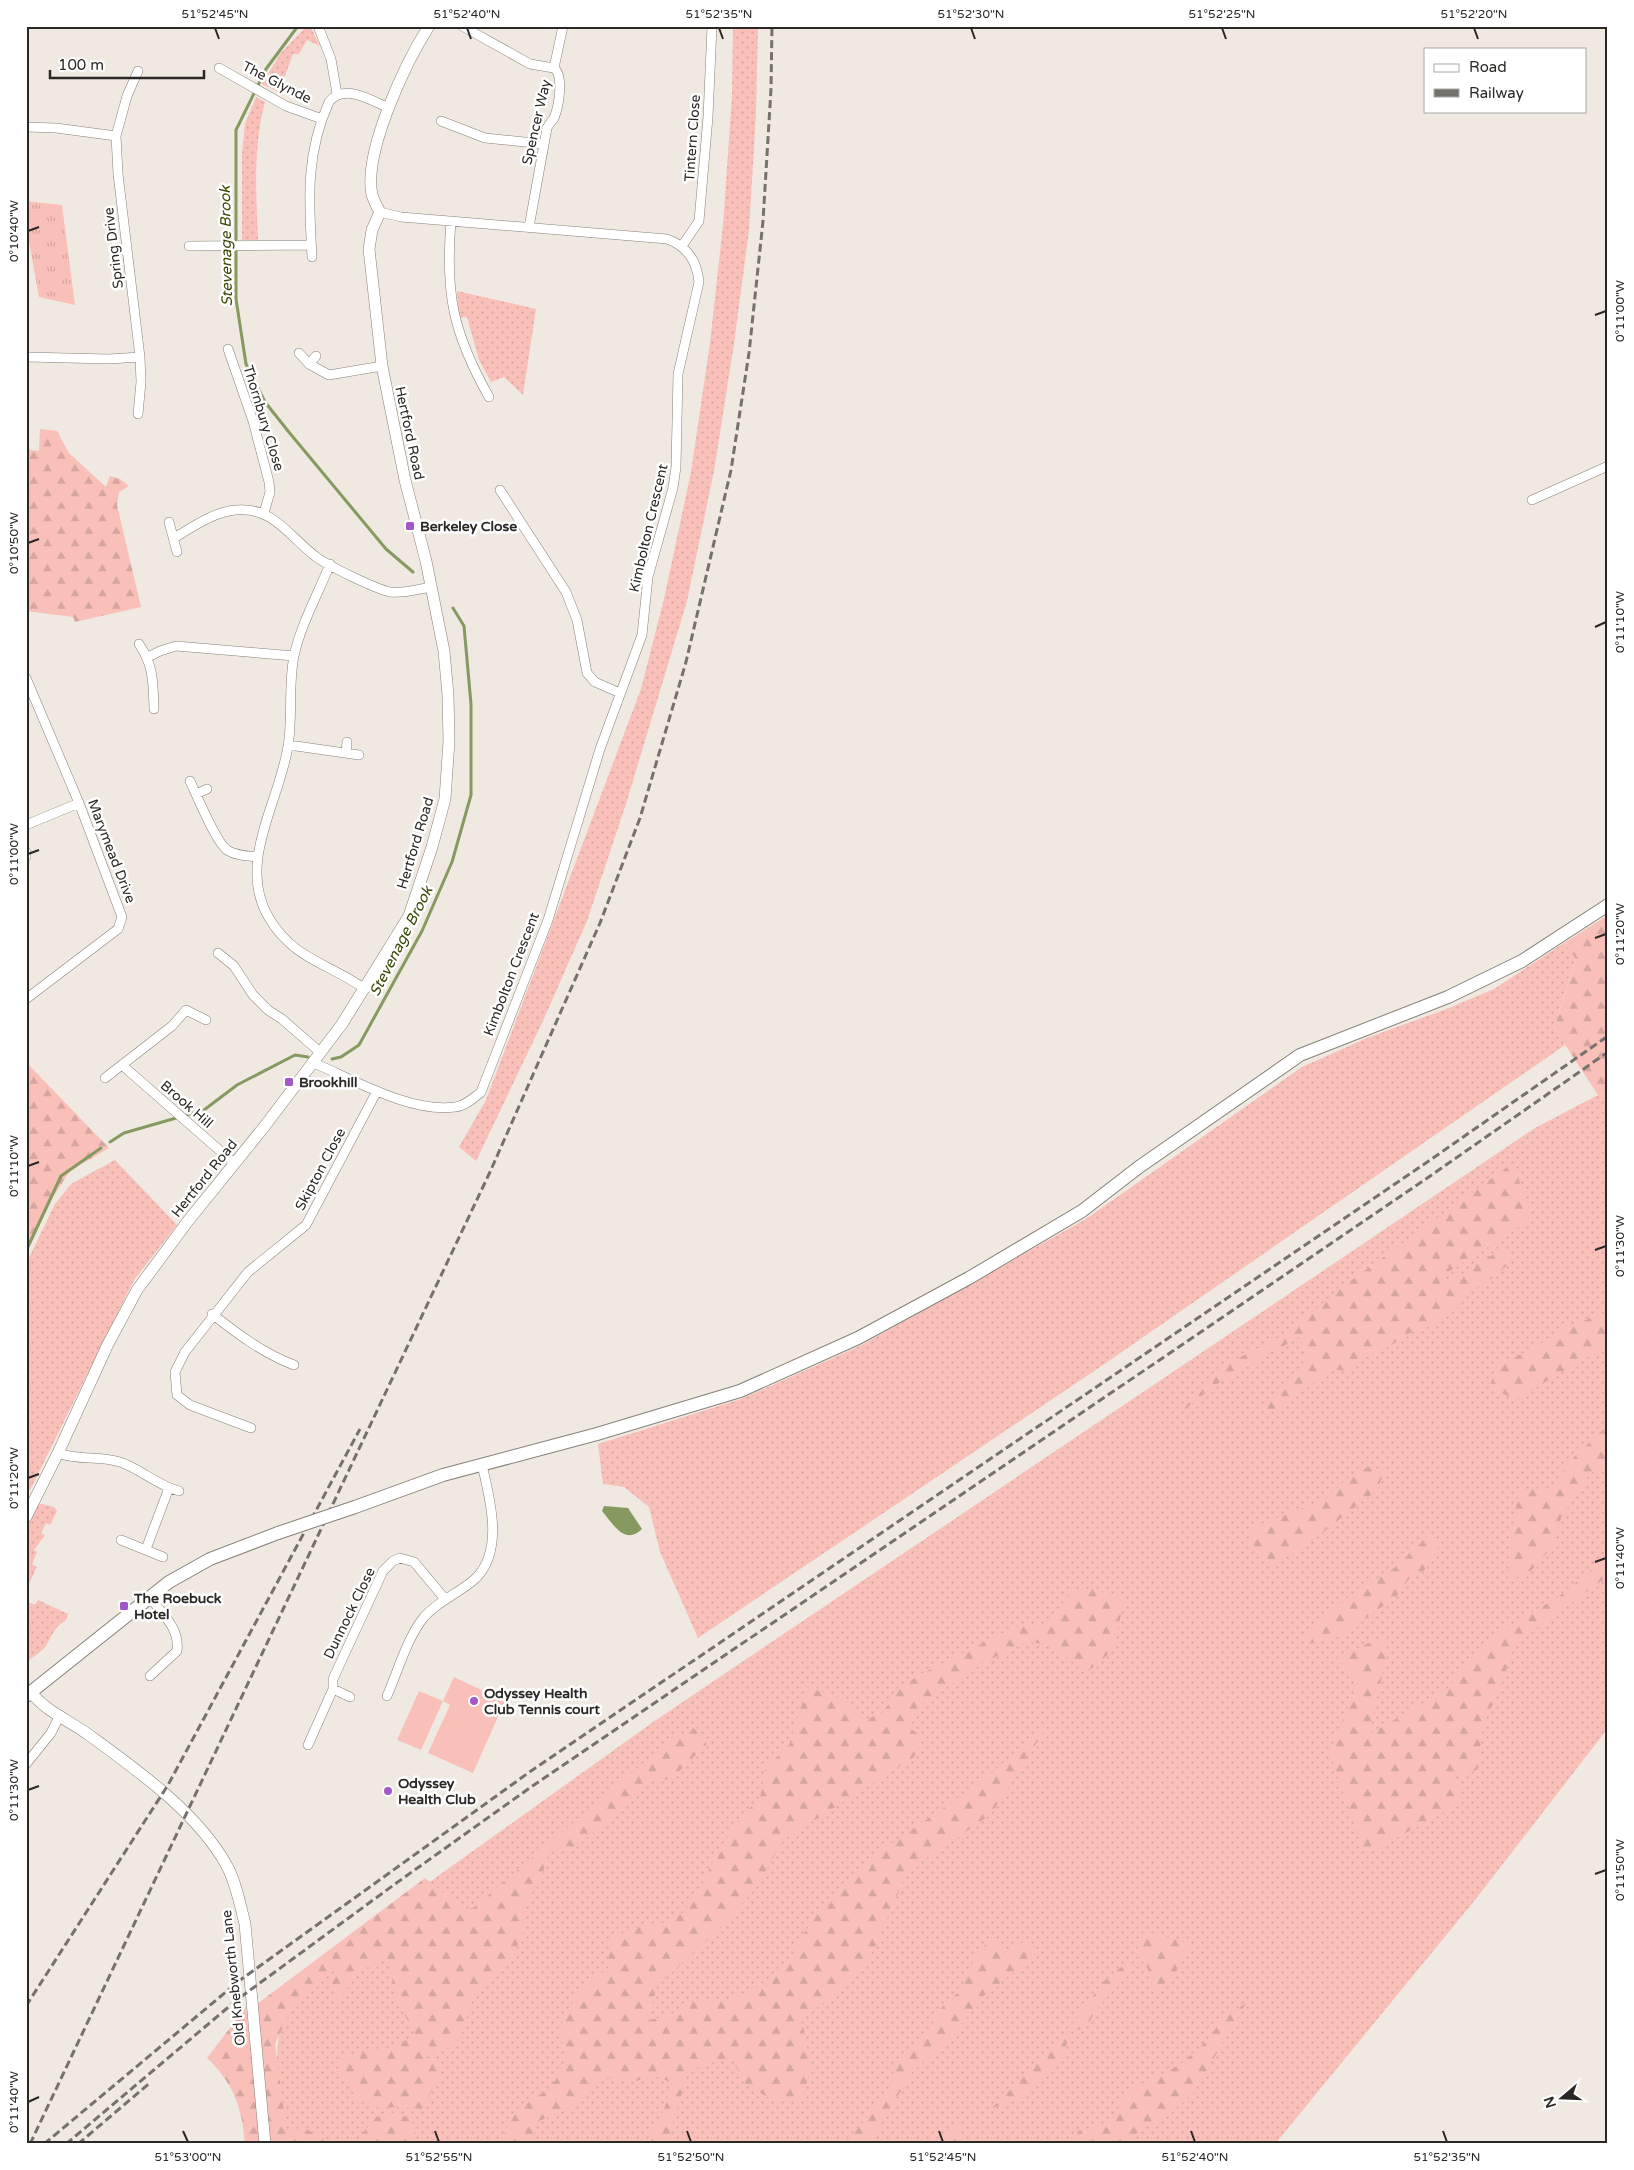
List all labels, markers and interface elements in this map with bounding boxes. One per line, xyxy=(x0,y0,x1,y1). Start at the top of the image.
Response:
text: 51°52'45"N xyxy=(182,7,249,21)
text: 51°52'40"N xyxy=(434,7,501,21)
text: 51°52'35"N xyxy=(686,7,753,21)
text: 51°52'30"N xyxy=(938,7,1005,21)
text: 51°52'25"N xyxy=(1189,7,1256,21)
text: 51°52'20"N xyxy=(1441,7,1508,21)
scale bar xyxy=(50,48,204,80)
legend xyxy=(1424,48,1586,112)
text: 100 m xyxy=(58,56,104,74)
street label: The Glynde xyxy=(239,58,314,107)
text: Road xyxy=(1469,58,1507,76)
street label: Spencer Way xyxy=(518,77,555,166)
text: Railway xyxy=(1469,84,1524,102)
street label: Tintern Close xyxy=(681,94,704,182)
water label: Stevenage Brook xyxy=(216,184,236,307)
text: 0°10'40"W xyxy=(7,200,21,262)
street label: Spring Drive xyxy=(100,206,127,290)
text: 0°11'00"W xyxy=(1613,280,1627,342)
street label: Thornbury Close xyxy=(239,363,288,473)
street label: Hertford Road xyxy=(391,385,428,481)
street label: Kimbolton Crescent xyxy=(625,462,672,594)
text: 0°10'50"W xyxy=(7,512,21,574)
place label: Berkeley Close xyxy=(420,518,517,535)
marker: Berkeley Close xyxy=(404,520,416,532)
text: 0°11'10"W xyxy=(1613,591,1627,653)
street label: Hertford Road xyxy=(393,795,438,891)
street label: Marymead Drive xyxy=(84,797,139,906)
text: 0°11'00"W xyxy=(7,823,21,885)
water label: Stevenage Brook xyxy=(366,881,437,999)
text: 0°11'20"W xyxy=(1613,903,1627,965)
street label: Kimbolton Crescent xyxy=(480,909,543,1038)
place label: Brookhill xyxy=(299,1074,357,1091)
marker: Brookhill xyxy=(283,1076,295,1088)
street label: Brook Hill xyxy=(157,1077,216,1132)
street label: Skipton Close xyxy=(292,1125,349,1213)
text: 0°11'10"W xyxy=(7,1135,21,1197)
street label: Hertford Road xyxy=(168,1136,241,1221)
text: 0°11'30"W xyxy=(1613,1215,1627,1277)
text: 0°11'20"W xyxy=(7,1447,21,1509)
text: 0°11'40"W xyxy=(1613,1527,1627,1589)
street label: Dunnock Close xyxy=(320,1565,379,1662)
place label: The Roebuck Hotel xyxy=(133,1590,222,1623)
marker: The Roebuck Hotel xyxy=(118,1600,130,1612)
place label: Odyssey Health Club Tennis court xyxy=(484,1685,600,1718)
marker: Odyssey Health Club Tennis court xyxy=(468,1695,480,1707)
text: 0°11'30"W xyxy=(7,1759,21,1821)
place label: Odyssey Health Club xyxy=(398,1775,476,1808)
marker: Odyssey Health Club xyxy=(382,1785,394,1797)
text: 0°11'50"W xyxy=(1613,1839,1627,1901)
street label: Old Knebworth Lane xyxy=(218,1909,249,2047)
text: 0°11'40"W xyxy=(7,2071,21,2133)
north arrow xyxy=(1536,2072,1586,2122)
text: N xyxy=(1540,2094,1560,2110)
text: 51°53'00"N xyxy=(155,2150,222,2164)
text: 51°52'55"N xyxy=(406,2150,473,2164)
text: 51°52'50"N xyxy=(658,2150,725,2164)
text: 51°52'45"N xyxy=(910,2150,977,2164)
text: 51°52'40"N xyxy=(1162,2150,1229,2164)
text: 51°52'35"N xyxy=(1414,2150,1481,2164)

